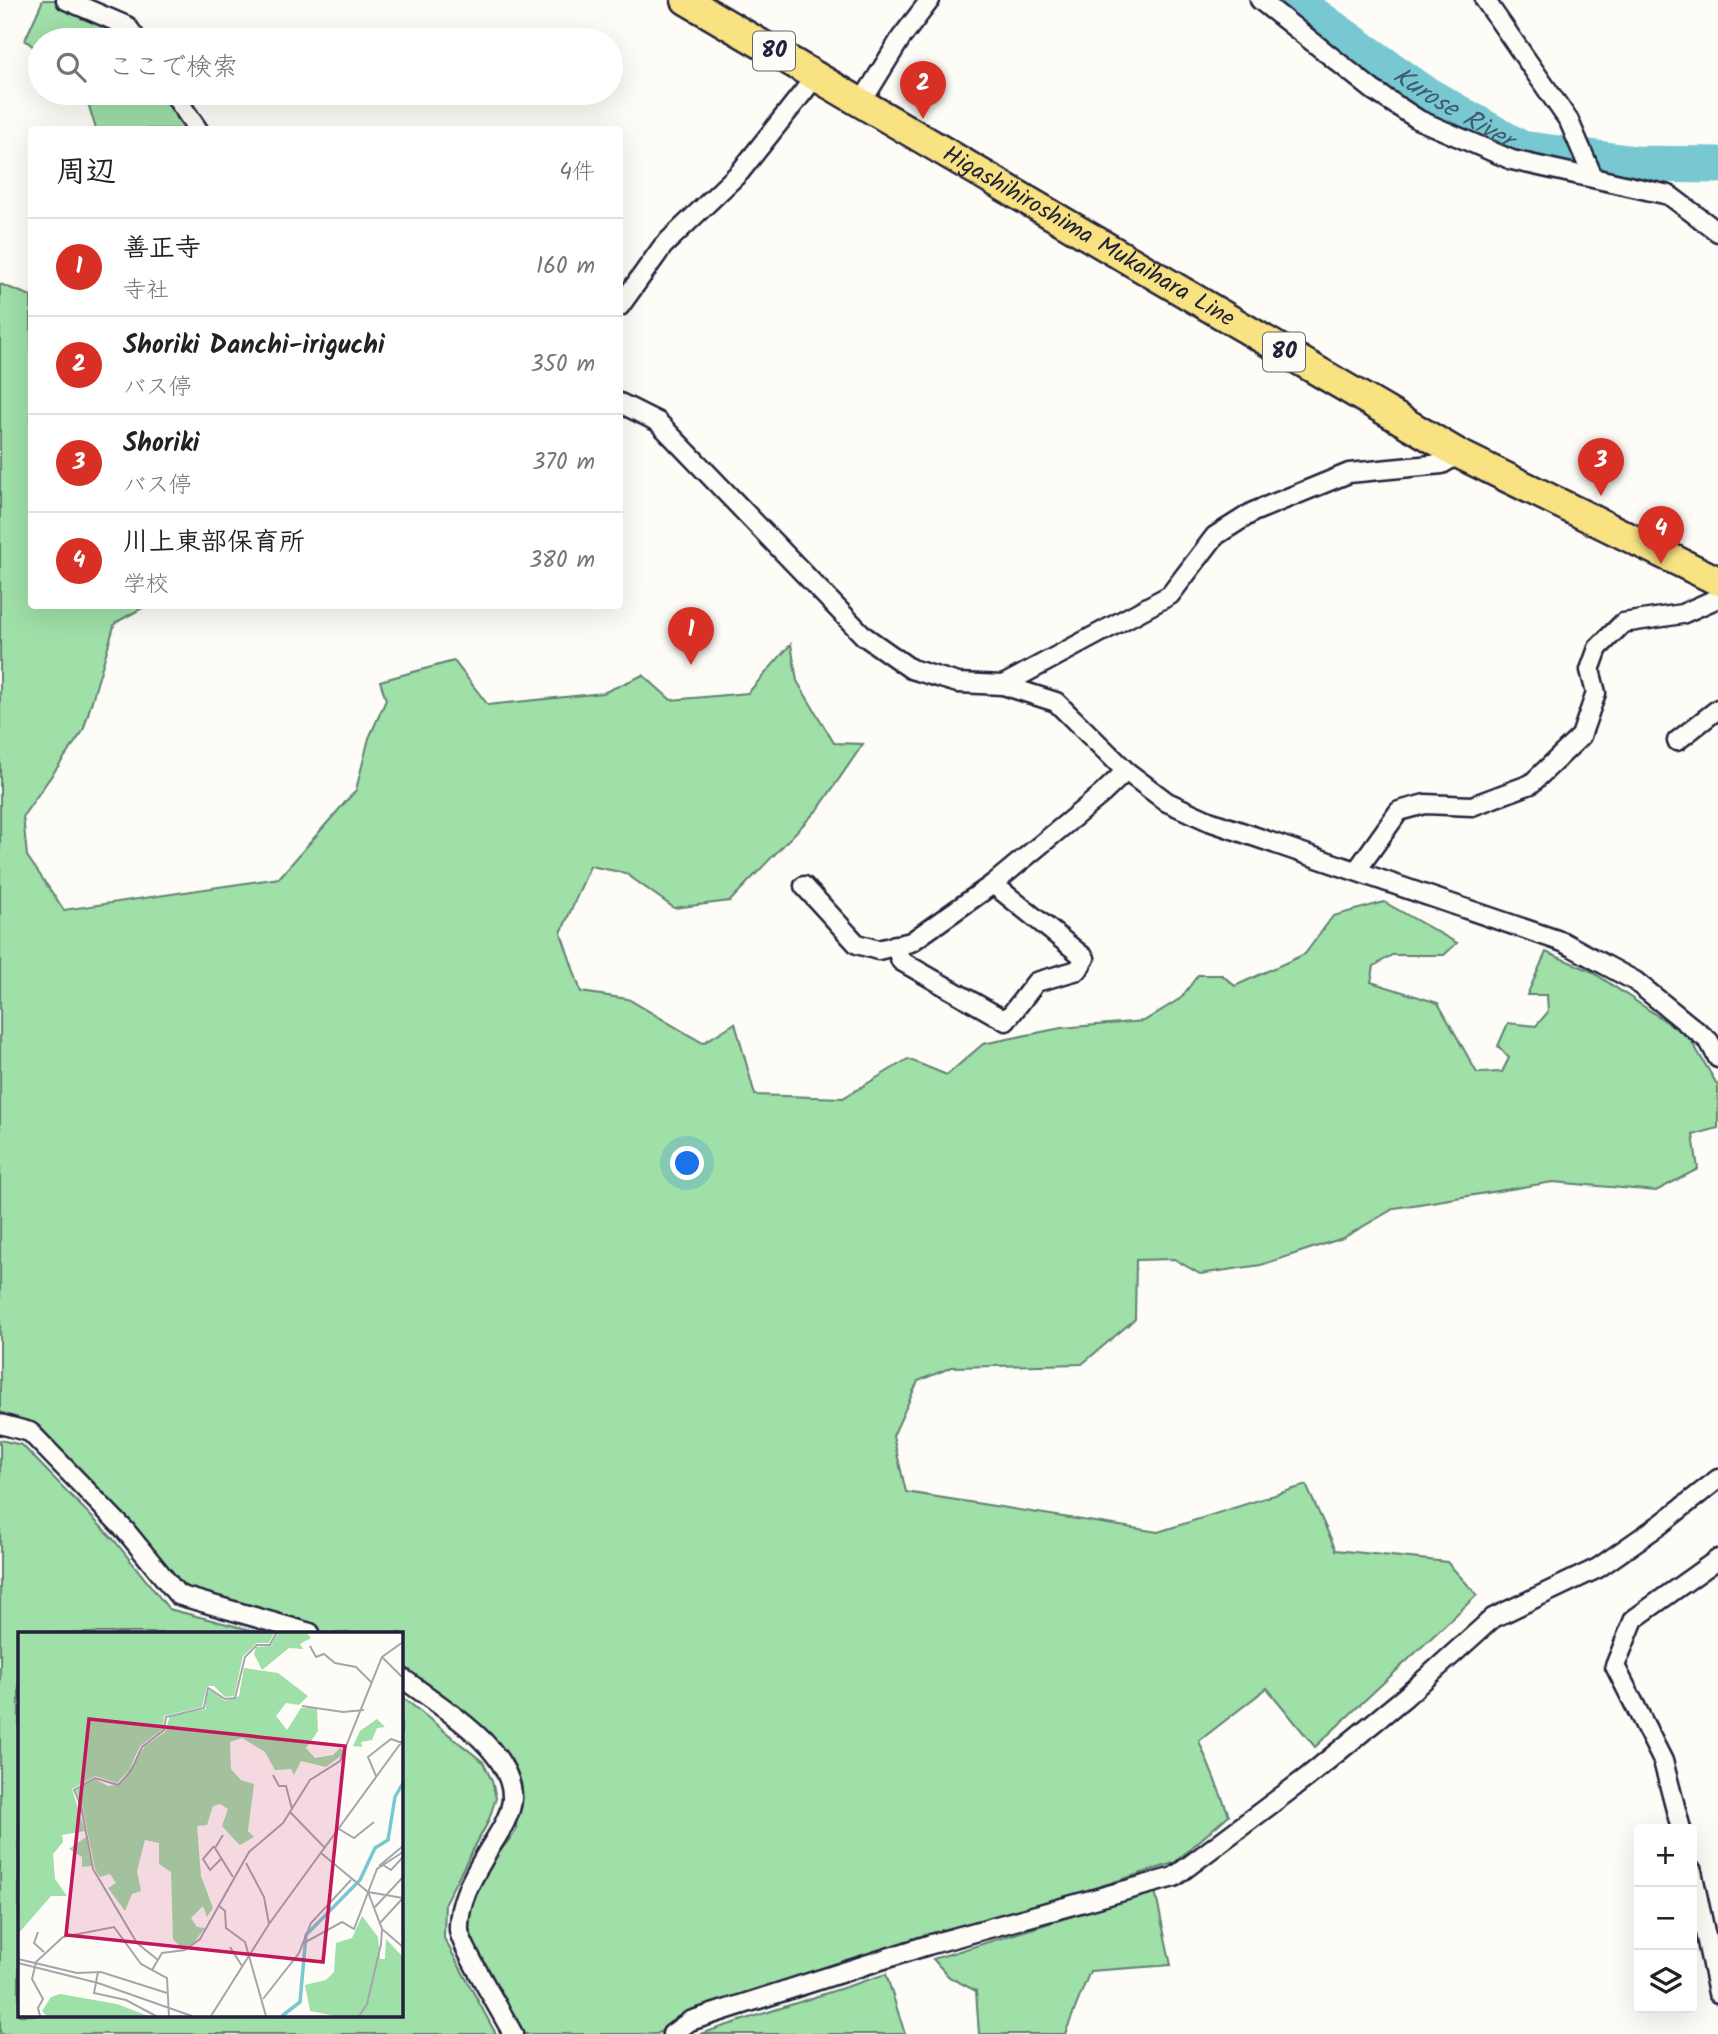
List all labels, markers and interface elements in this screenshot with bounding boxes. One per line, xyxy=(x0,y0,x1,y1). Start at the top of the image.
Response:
search box xyxy=(28,28,623,105)
road number: 80 xyxy=(753,32,795,70)
text: ここで検索 xyxy=(108,47,238,89)
icon: search xyxy=(52,48,90,86)
water label: Kurose River xyxy=(1384,56,1525,164)
pin: 2 xyxy=(900,61,946,119)
street label: Higashihiroshima Mukaihara Line xyxy=(935,135,1243,338)
text: 周辺 xyxy=(56,149,116,197)
text: 4件 xyxy=(559,155,595,191)
text: 善正寺 xyxy=(123,228,201,270)
text: 1 xyxy=(76,249,82,285)
text: 160 m xyxy=(536,249,595,285)
text: 寺社 xyxy=(123,273,169,309)
text: Shoriki Danchi-iriguchi xyxy=(123,325,385,367)
road number: 80 xyxy=(1263,332,1305,372)
text: 2 xyxy=(72,347,86,383)
text: 350 m xyxy=(530,347,595,383)
text: バス停 xyxy=(123,370,192,406)
text: Shoriki xyxy=(123,423,200,465)
pin: 3 xyxy=(1578,438,1624,496)
text: 3 xyxy=(73,445,85,481)
text: 370 m xyxy=(532,445,595,481)
text: バス停 xyxy=(123,468,192,504)
pin: 4 xyxy=(1638,506,1684,564)
text: 川上東部保育所 xyxy=(123,522,305,564)
text: 4 xyxy=(73,543,85,579)
text: 380 m xyxy=(529,543,595,579)
text: 学校 xyxy=(123,567,169,603)
pin: 1 xyxy=(668,607,714,665)
your location xyxy=(670,1146,704,1180)
inset map xyxy=(18,1632,402,2016)
map controls xyxy=(1634,1824,1697,2013)
button: + xyxy=(1634,1824,1697,1887)
button: − xyxy=(1634,1887,1697,1950)
button: layers xyxy=(1634,1950,1697,2013)

